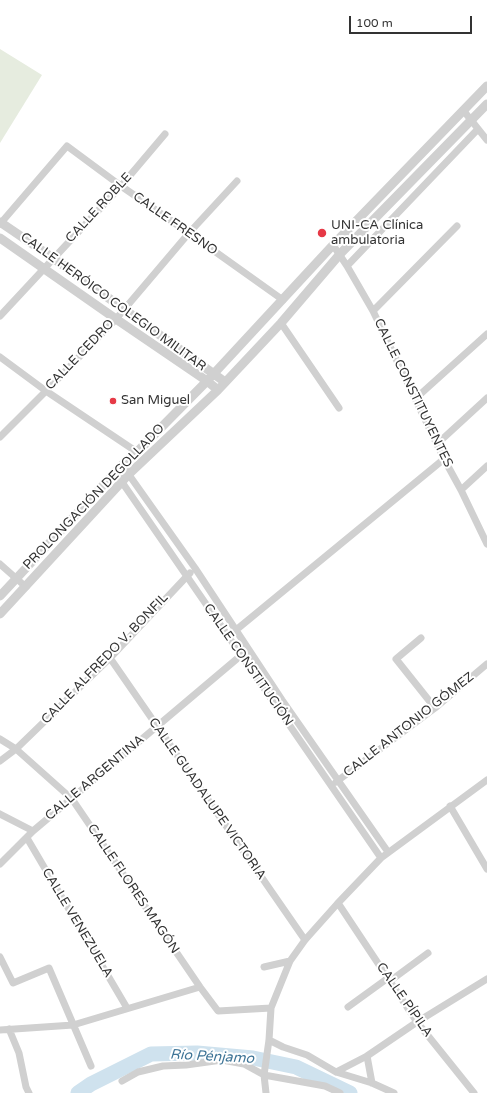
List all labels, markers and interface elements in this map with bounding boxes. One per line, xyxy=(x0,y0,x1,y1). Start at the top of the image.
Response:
scale bar xyxy=(351,8,474,34)
text: 100 m xyxy=(356,16,393,30)
street label: CALLE ROBLE xyxy=(63,170,135,246)
street label: CALLE FRESNO xyxy=(130,189,220,259)
place label: UNI-CA Clínica ambulatoria xyxy=(331,218,423,249)
marker: UNI-CA Clínica ambulatoria xyxy=(316,227,328,239)
street label: CALLE HERÓICO COLEGIO MILITAR xyxy=(17,229,209,375)
street label: CALLE CEDRO xyxy=(42,316,118,394)
street label: CALLE CONSTITUYENTES xyxy=(370,316,456,470)
place label: San Miguel xyxy=(121,393,190,409)
marker: San Miguel xyxy=(108,396,118,406)
street label: PROLONGACIÓN DEGOLLADO xyxy=(20,421,168,573)
street label: CALLE ALFREDO V. BONFIL xyxy=(38,590,172,728)
street label: CALLE CONSTITUCIÓN xyxy=(200,601,296,729)
street label: CALLE ANTONIO GÓMEZ xyxy=(341,669,477,781)
street label: CALLE GUADALUPE VICTORIA xyxy=(145,715,269,883)
street label: CALLE ARGENTINA xyxy=(42,732,148,824)
street label: CALLE FLORES MAGÓN xyxy=(84,821,182,957)
street label: CALLE VENEZUELA xyxy=(38,865,116,981)
street label: CALLE PÍPILA xyxy=(373,960,435,1040)
water label: Río Pénjamo xyxy=(170,1046,254,1068)

